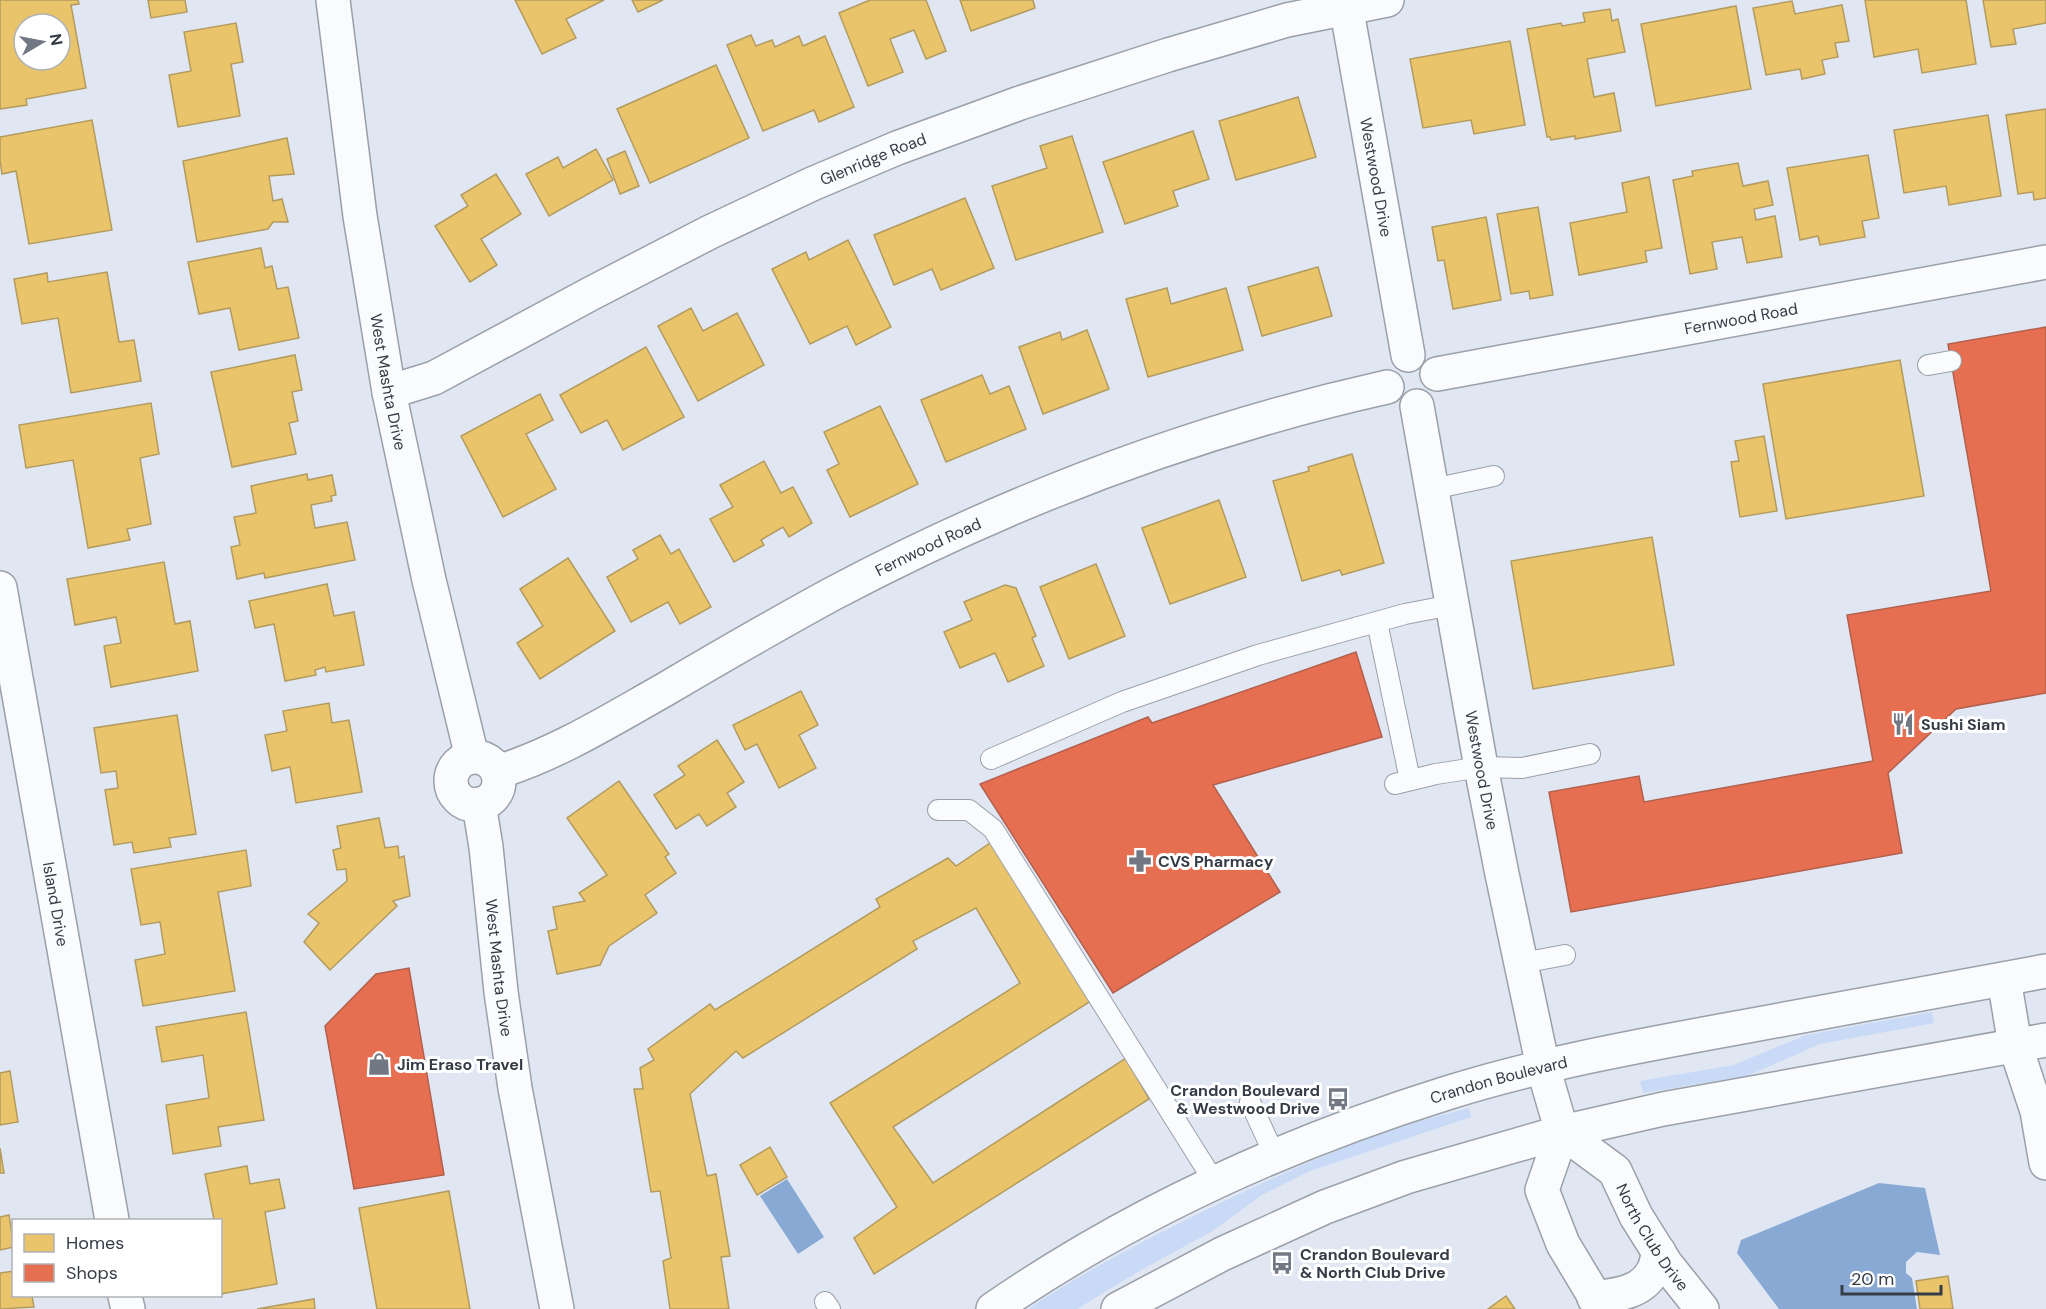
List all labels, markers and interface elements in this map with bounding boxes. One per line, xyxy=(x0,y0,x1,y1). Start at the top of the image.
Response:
north arrow xyxy=(12,12,72,72)
text: N xyxy=(45,32,68,47)
street label: Westwood Drive xyxy=(1355,116,1397,239)
street label: Glenridge Road xyxy=(817,128,929,190)
street label: Fernwood Road xyxy=(1683,298,1799,339)
street label: West Mashta Drive xyxy=(365,312,411,452)
street label: Fernwood Road xyxy=(872,513,984,581)
street label: Westwood Drive xyxy=(1460,709,1503,832)
restaurant icon: Sushi Siam xyxy=(1890,711,1916,737)
place label: Sushi Siam xyxy=(1921,714,2006,735)
pharmacy icon: CVS Pharmacy xyxy=(1127,848,1153,874)
place label: CVS Pharmacy xyxy=(1158,851,1274,872)
street label: Island Drive xyxy=(38,860,73,948)
street label: West Mashta Drive xyxy=(480,898,517,1038)
shop icon: Jim Eraso Travel xyxy=(366,1051,392,1077)
street label: Crandon Boulevard xyxy=(1427,1052,1569,1109)
place label: Jim Eraso Travel xyxy=(397,1054,523,1075)
place label: Crandon Boulevard & Westwood Drive xyxy=(1170,1080,1320,1119)
bus stop icon: Crandon Boulevard & Westwood Drive xyxy=(1325,1086,1351,1112)
street label: North Club Drive xyxy=(1611,1180,1693,1295)
legend xyxy=(12,1219,222,1297)
text: Homes xyxy=(66,1231,124,1255)
place label: Crandon Boulevard & North Club Drive xyxy=(1300,1244,1450,1283)
bus stop icon: Crandon Boulevard & North Club Drive xyxy=(1269,1250,1295,1276)
scale bar xyxy=(1842,1258,1941,1296)
text: Shops xyxy=(66,1261,118,1285)
text: 20 m xyxy=(1851,1267,1894,1291)

